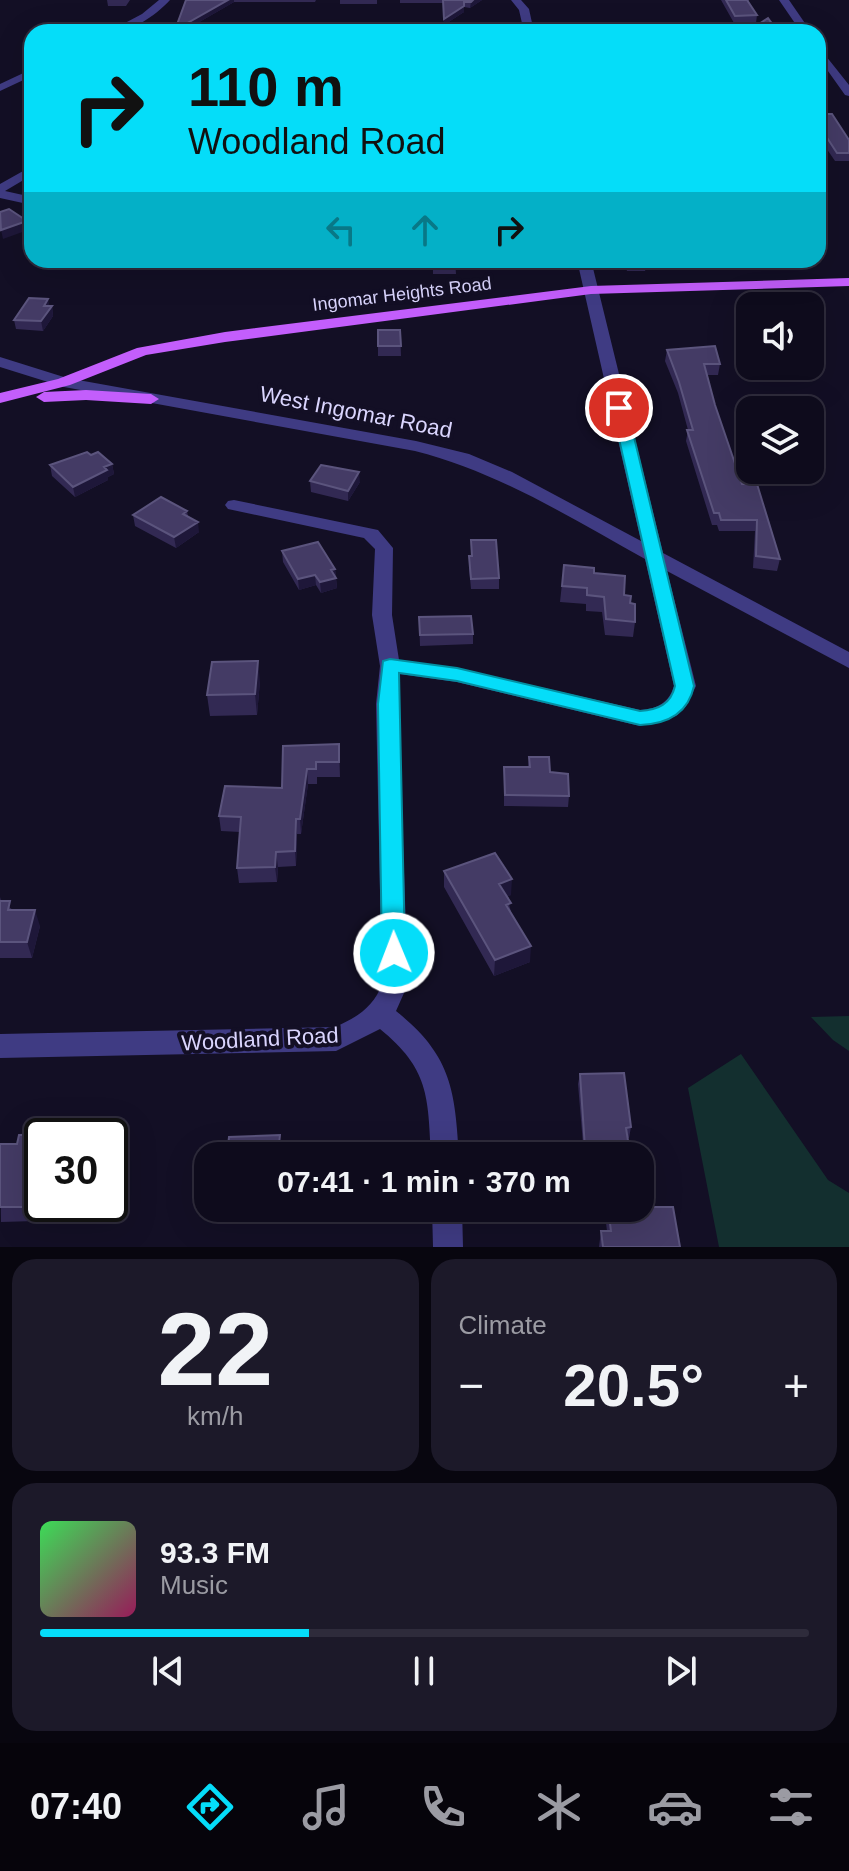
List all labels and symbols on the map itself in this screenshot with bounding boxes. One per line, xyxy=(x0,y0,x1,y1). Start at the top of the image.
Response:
street label: Ingomar Heights Road xyxy=(311,273,493,315)
pin xyxy=(585,374,653,442)
street label: West Ingomar Road xyxy=(258,381,454,443)
position arrow xyxy=(352,911,436,995)
street label: Woodland Road xyxy=(181,1022,339,1056)
speed limit sign: 30 xyxy=(24,1118,128,1222)

